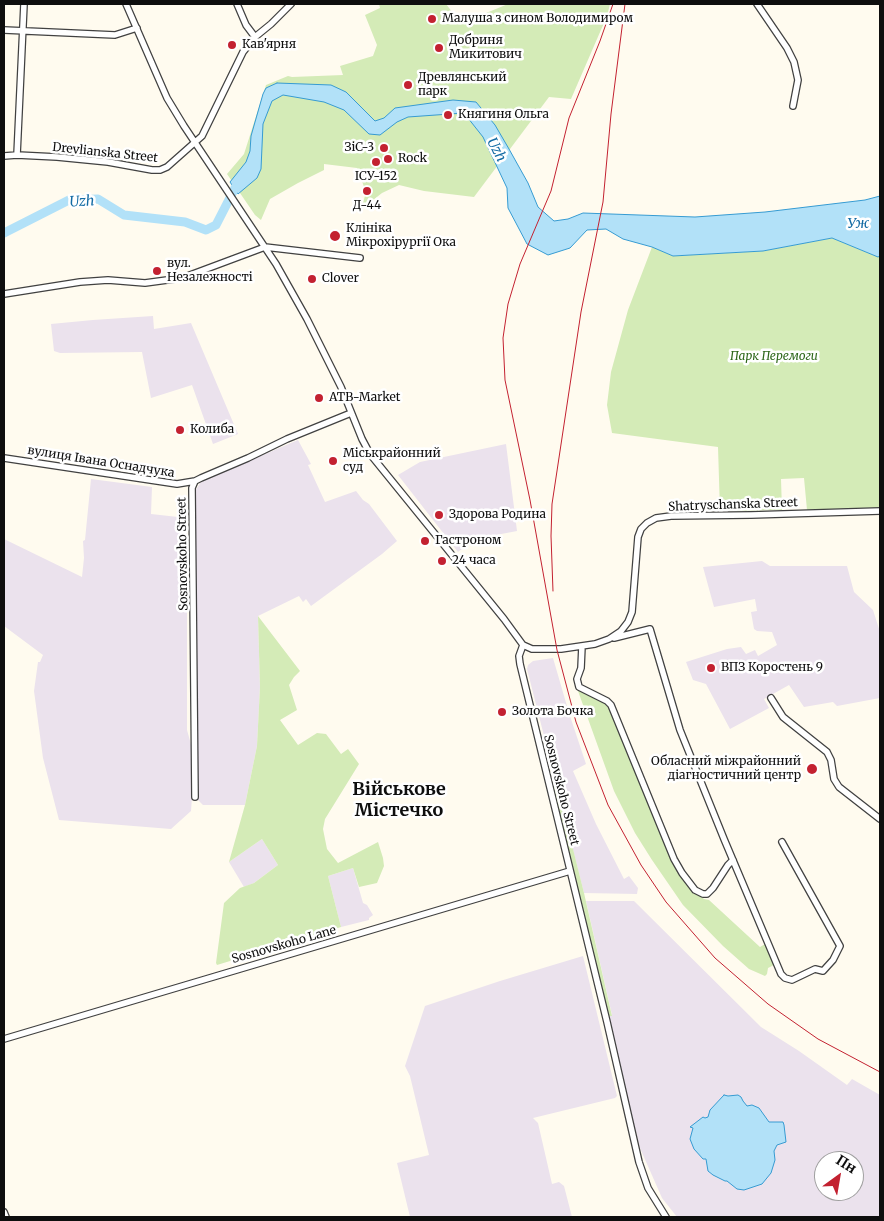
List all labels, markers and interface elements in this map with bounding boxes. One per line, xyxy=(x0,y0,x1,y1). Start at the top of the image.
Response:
place label: Малуша з сином Володимиром xyxy=(442,12,633,26)
marker: Малуша з сином Володимиром xyxy=(426,13,438,25)
place label: Добриня Микитович xyxy=(449,34,522,62)
place label: Кав'ярня xyxy=(242,38,296,52)
marker: Кав'ярня xyxy=(226,39,238,51)
marker: Добриня Микитович xyxy=(433,42,445,54)
place label: Древлянський парк xyxy=(418,71,507,99)
marker: Древлянський парк xyxy=(402,79,414,91)
place label: Княгиня Ольга xyxy=(458,108,549,122)
marker: Княгиня Ольга xyxy=(442,109,454,121)
water label: Uzh xyxy=(483,135,509,165)
street label: Drevlianska Street xyxy=(52,140,158,166)
place label: ЗіС-3 xyxy=(345,141,374,155)
marker: ЗіС-3 xyxy=(378,142,390,154)
place label: Rock xyxy=(398,152,427,166)
marker: Rock xyxy=(382,153,394,165)
marker: ІСУ-152 xyxy=(370,156,382,168)
place label: ІСУ-152 xyxy=(355,170,397,184)
marker: Д-44 xyxy=(361,185,373,197)
water label: Uzh xyxy=(69,193,95,211)
place label: Д-44 xyxy=(353,199,381,213)
water label: Уж xyxy=(847,216,869,232)
place label: Клініка Мікрохірургії Ока xyxy=(346,222,456,250)
marker: Клініка Мікрохірургії Ока xyxy=(328,229,342,243)
place label: вул. Незалежності xyxy=(167,257,253,285)
marker: вул. Незалежності xyxy=(151,265,163,277)
place label: Clover xyxy=(322,272,359,286)
marker: Clover xyxy=(306,273,318,285)
park label: Парк Перемоги xyxy=(730,350,818,364)
place label: ATB-Market xyxy=(329,391,400,405)
marker: ATB-Market xyxy=(313,392,325,404)
place label: Колиба xyxy=(190,423,234,437)
marker: Колиба xyxy=(174,424,186,436)
street label: вулиця Івана Оснадчука xyxy=(27,443,175,481)
place label: Міськрайонний суд xyxy=(343,447,441,475)
marker: Міськрайонний суд xyxy=(327,455,339,467)
street label: Shatryschanska Street xyxy=(668,496,798,514)
street label: Sosnovskoho Street xyxy=(175,497,191,611)
place label: Здорова Родина xyxy=(449,508,546,522)
marker: Здорова Родина xyxy=(433,509,445,521)
place label: Гастроном xyxy=(435,534,501,548)
marker: Гастроном xyxy=(419,535,431,547)
place label: 24 часа xyxy=(452,554,496,568)
marker: 24 часа xyxy=(436,555,448,567)
place label: ВПЗ Коростень 9 xyxy=(721,661,823,675)
marker: ВПЗ Коростень 9 xyxy=(705,662,717,674)
place label: Золота Бочка xyxy=(512,705,593,719)
marker: Золота Бочка xyxy=(496,706,508,718)
street label: Sosnovskoho Street xyxy=(540,733,582,847)
place label: Обласний міжрайонний діагностичний центр xyxy=(651,755,801,783)
marker: Обласний міжрайонний діагностичний центр xyxy=(805,762,819,776)
district label: Військове Містечко xyxy=(352,779,446,822)
street label: Sosnovskoho Lane xyxy=(230,923,338,967)
north arrow xyxy=(814,1151,864,1201)
text: Пн xyxy=(833,1151,860,1177)

